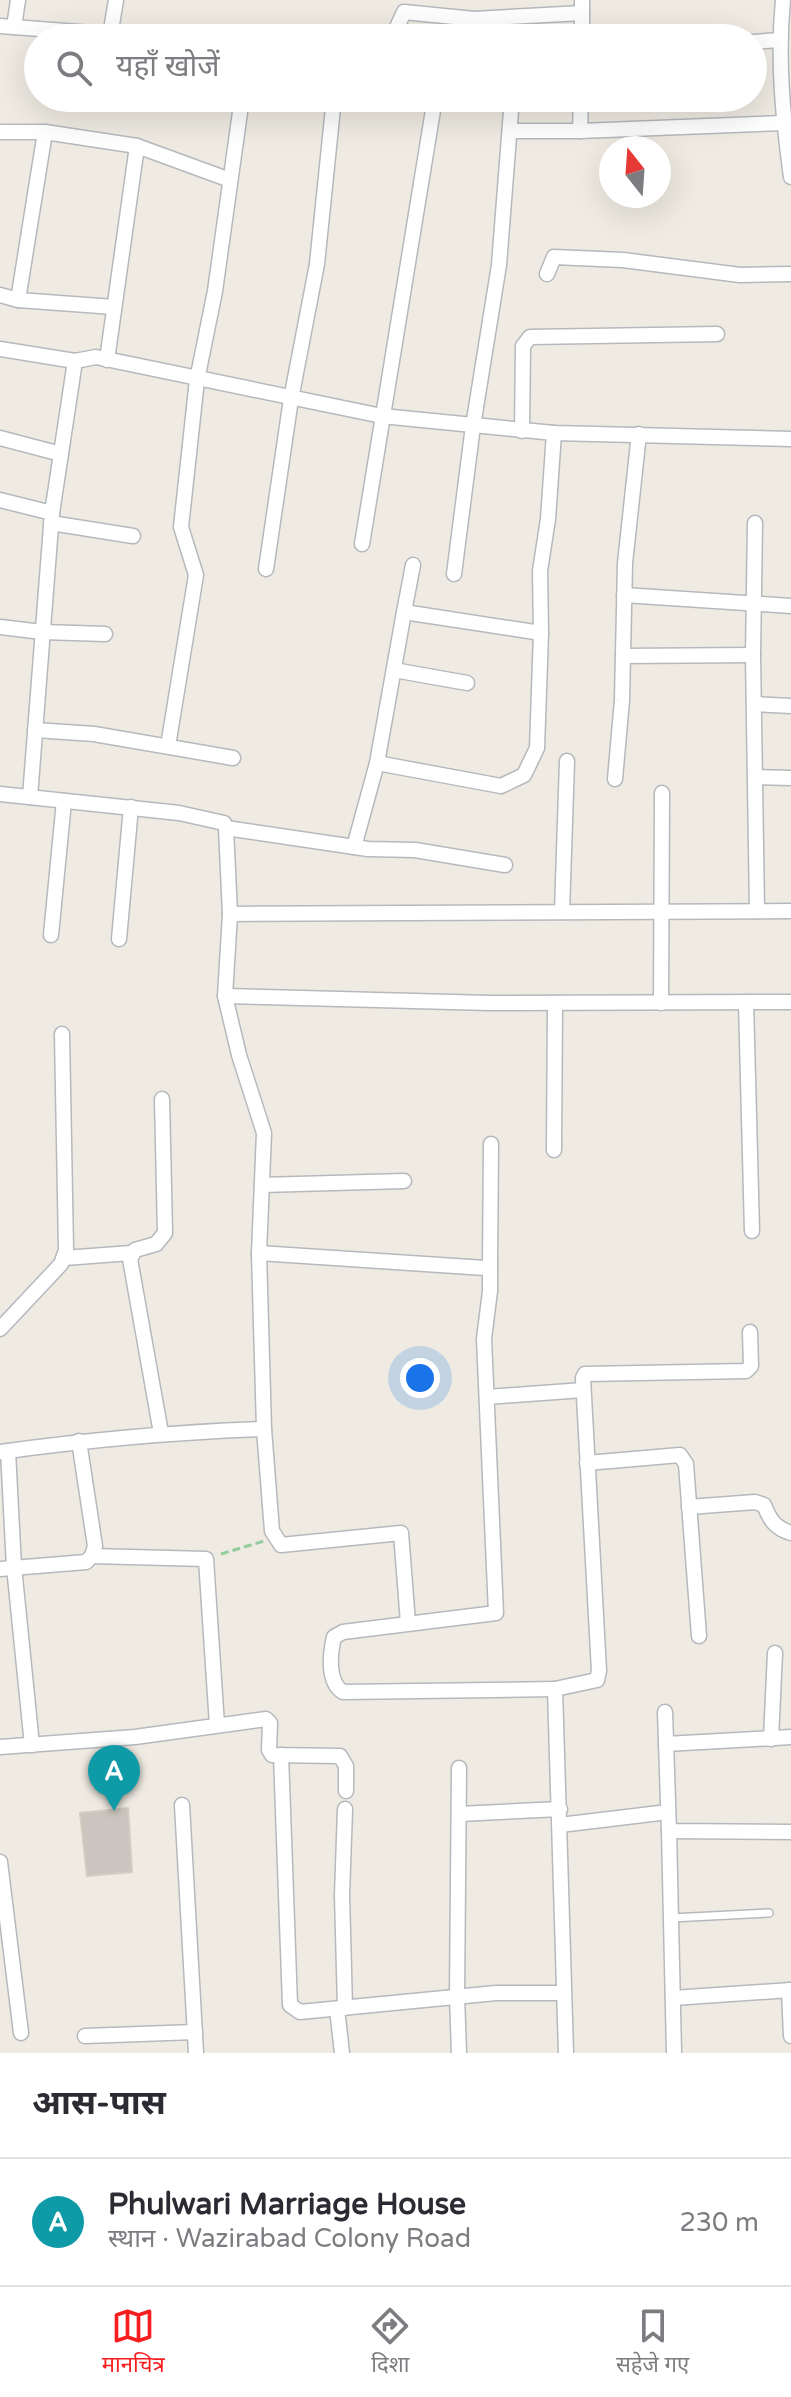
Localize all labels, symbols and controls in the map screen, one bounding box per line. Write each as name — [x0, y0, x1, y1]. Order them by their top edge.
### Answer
search box — [24, 24, 767, 112]
icon: search — [52, 46, 96, 90]
text: यहाँ खोजें — [116, 48, 219, 85]
north arrow — [599, 136, 671, 208]
your location — [400, 1358, 440, 1398]
pin: A — [88, 1745, 140, 1811]
text: आस-पास — [32, 2083, 166, 2124]
text: Phulwari Marriage House — [108, 2186, 466, 2223]
text: A — [48, 2207, 68, 2238]
text: 230 m — [679, 2207, 759, 2238]
text: स्थान · Wazirabad Colony Road — [108, 2223, 471, 2254]
tab: मानचित्र — [102, 2304, 165, 2381]
tab: दिशा — [368, 2304, 412, 2381]
tab: सहेजे गए — [616, 2304, 689, 2381]

